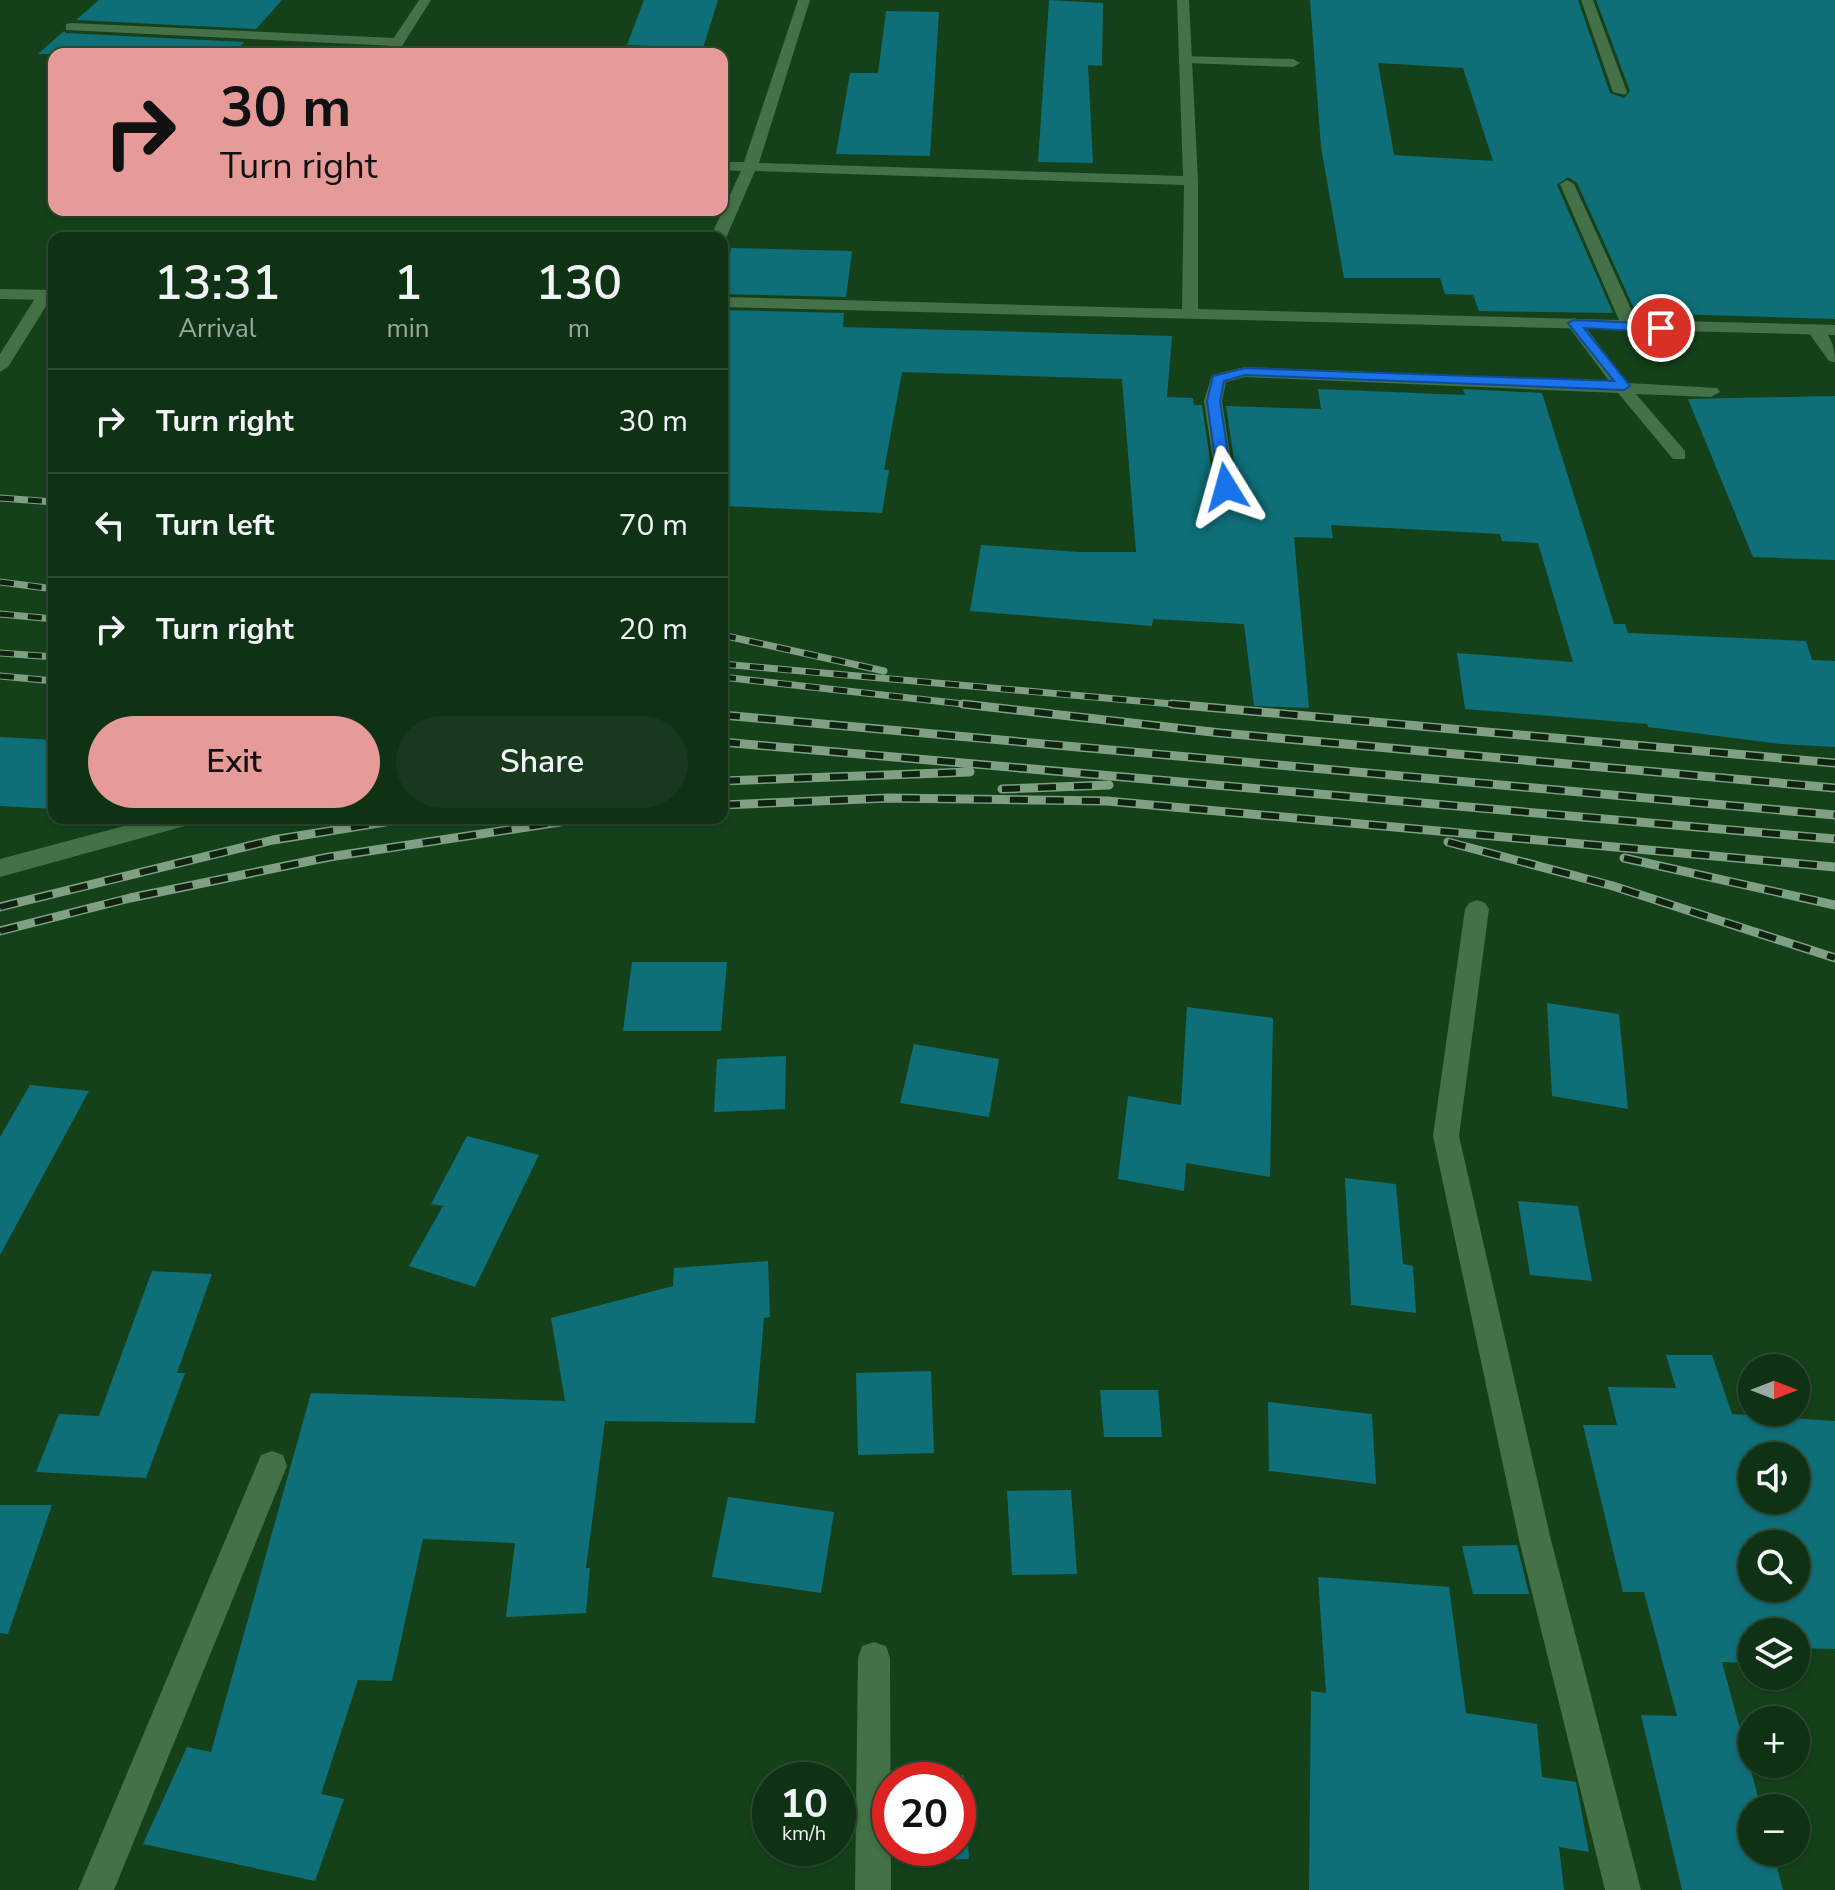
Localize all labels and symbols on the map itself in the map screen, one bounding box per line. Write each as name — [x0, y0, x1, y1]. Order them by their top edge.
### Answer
pin — [1627, 294, 1695, 362]
position arrow — [1184, 445, 1268, 529]
north arrow — [1738, 1354, 1810, 1426]
speed limit sign: 20 — [872, 1762, 976, 1866]

